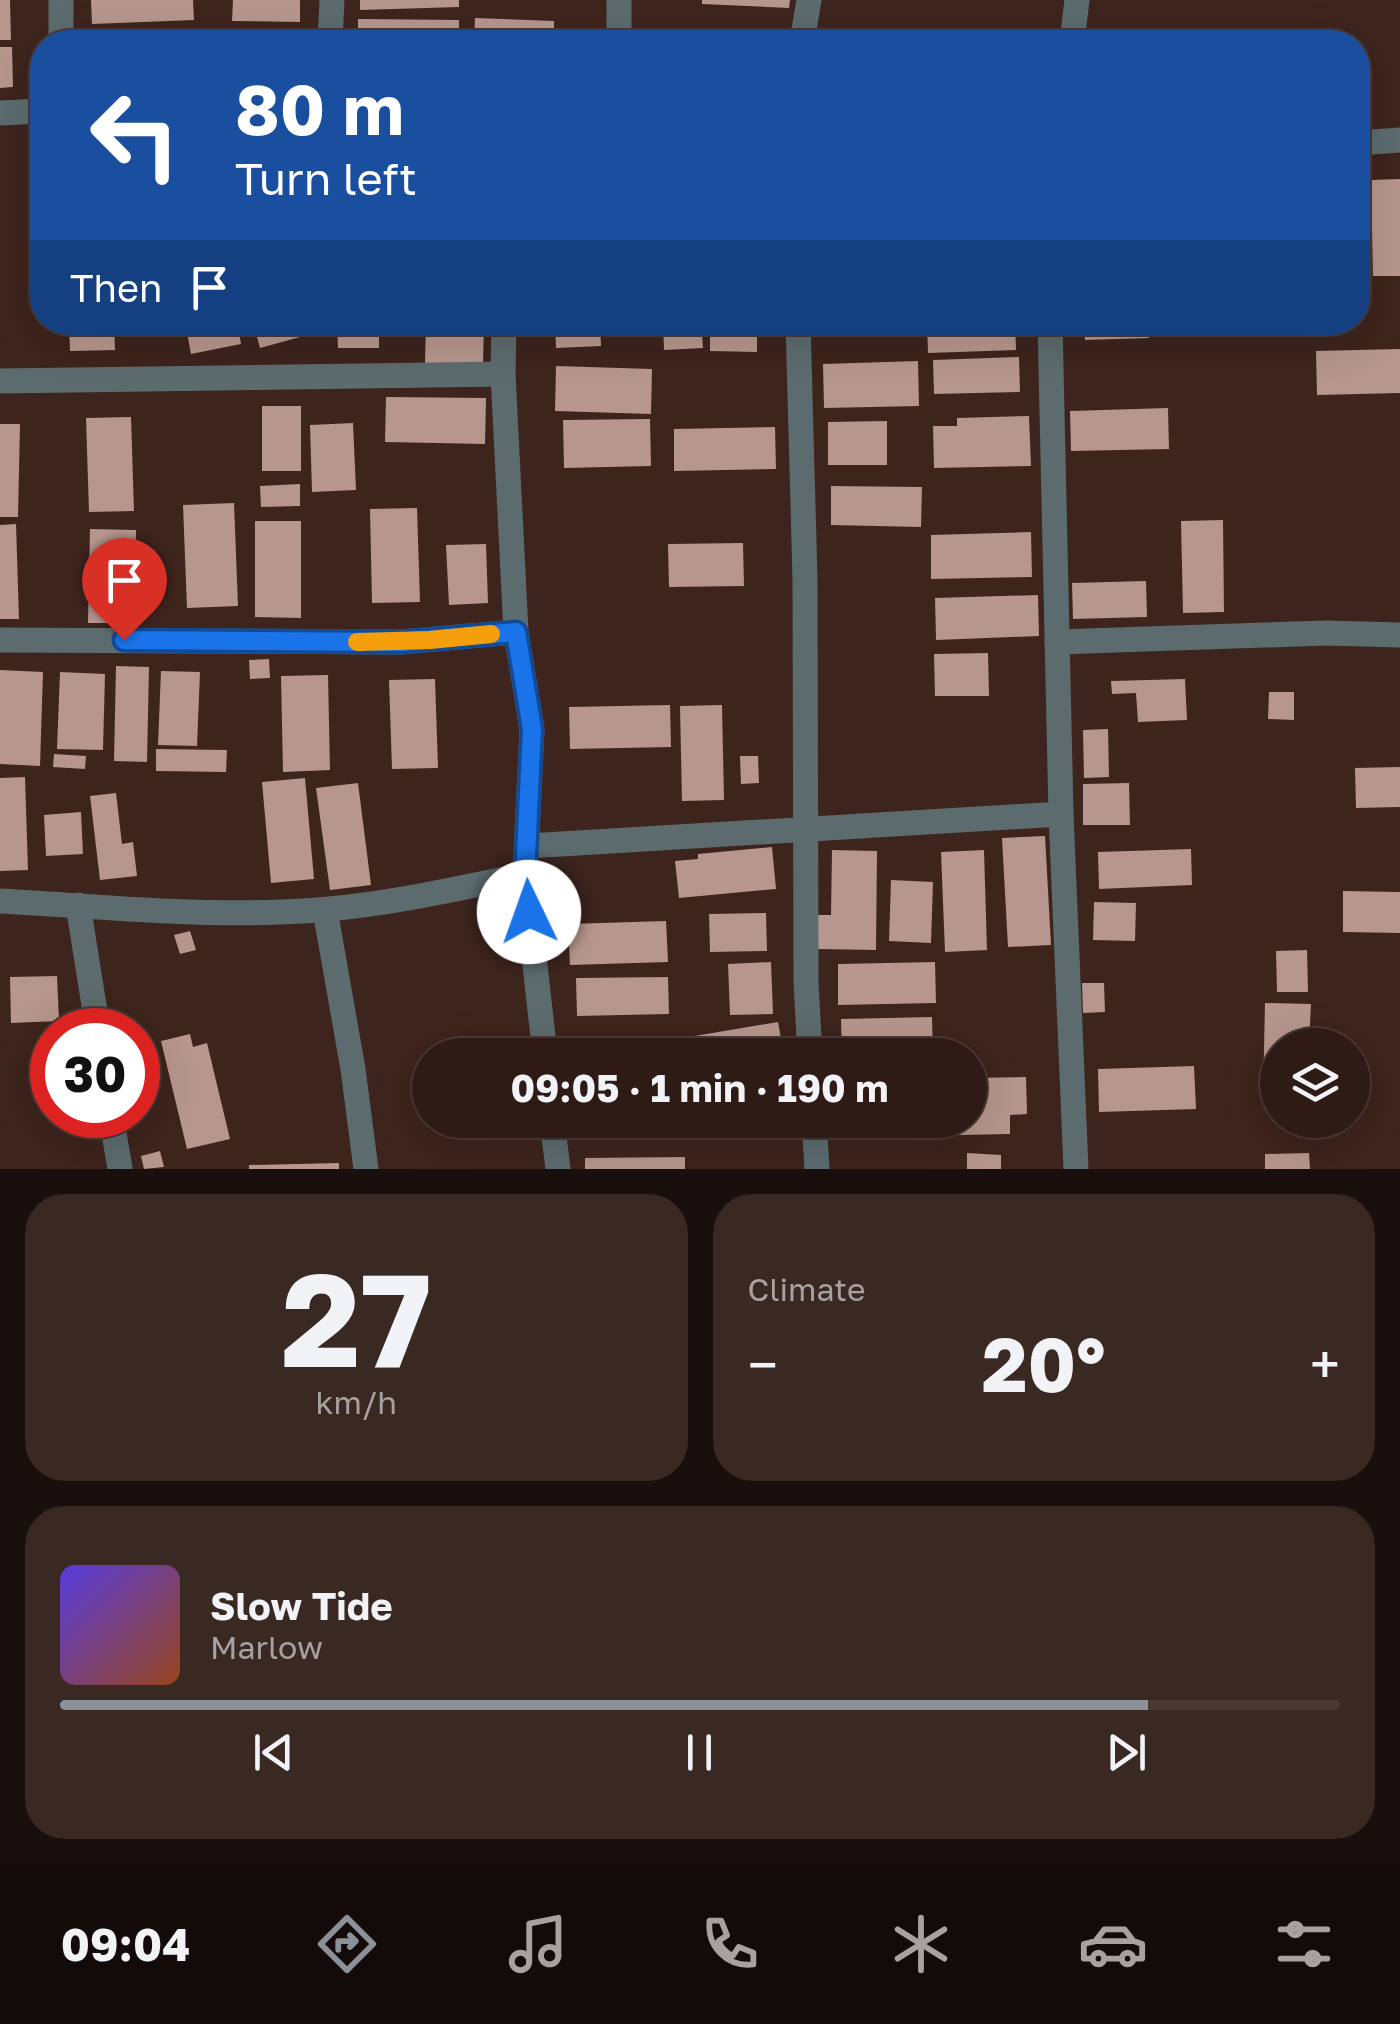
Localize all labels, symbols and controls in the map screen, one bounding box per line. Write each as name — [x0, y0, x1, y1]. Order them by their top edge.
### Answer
text: 80 m — [235, 66, 404, 150]
icon: left — [70, 70, 200, 200]
text: Turn left — [235, 151, 417, 205]
icon: arrive — [182, 260, 237, 315]
text: Then — [70, 265, 162, 310]
pin — [82, 538, 167, 641]
icon: arrive — [97, 553, 152, 608]
position arrow — [477, 860, 581, 964]
speed limit sign: 30 — [30, 1008, 160, 1138]
map controls — [1260, 1028, 1370, 1138]
button: layers — [1260, 1028, 1370, 1138]
text: 09:05 · 1 min · 190 m — [510, 1065, 889, 1110]
text: 27 — [281, 1240, 431, 1396]
text: Climate — [748, 1270, 866, 1308]
text: 20° — [982, 1318, 1106, 1409]
text: − — [748, 1331, 778, 1397]
text: + — [1310, 1331, 1340, 1397]
text: km/h — [316, 1383, 397, 1421]
text: Slow Tide — [210, 1583, 393, 1628]
text: Marlow — [210, 1628, 323, 1666]
icon: previous — [246, 1725, 301, 1780]
icon: pause — [672, 1725, 727, 1780]
icon: next — [1099, 1725, 1154, 1780]
icon: directions — [312, 1909, 382, 1979]
icon: music — [503, 1909, 573, 1979]
icon: phone — [695, 1909, 765, 1979]
icon: climate — [886, 1909, 956, 1979]
icon: car — [1078, 1909, 1148, 1979]
icon: filters — [1269, 1909, 1339, 1979]
text: 09:04 — [61, 1917, 190, 1971]

